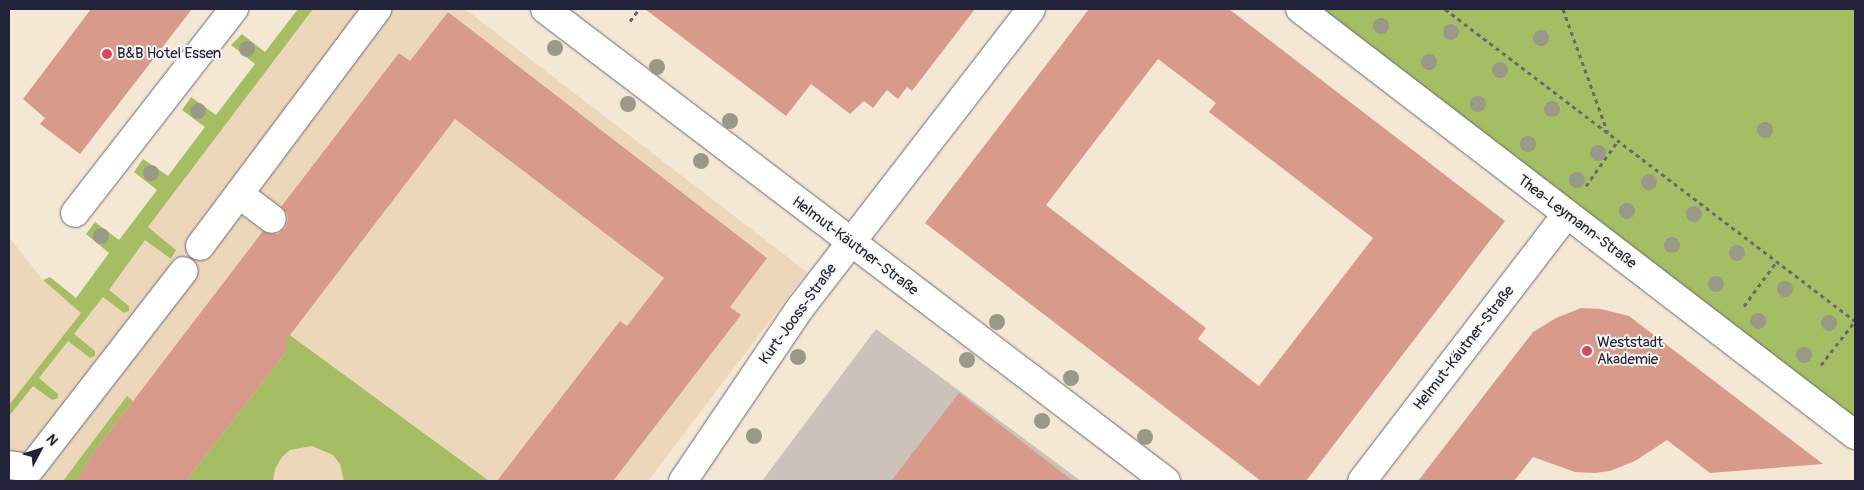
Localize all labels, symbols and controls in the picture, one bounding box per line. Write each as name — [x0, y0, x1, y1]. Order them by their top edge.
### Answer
place label: B&B Hotel Essen — [117, 45, 221, 63]
marker: B&B Hotel Essen — [101, 48, 113, 60]
street label: Thea-Leymann-Straße — [1514, 171, 1640, 273]
street label: Helmut-Käutner-Straße — [788, 193, 922, 299]
street label: Kurt-Jooss-Straße — [755, 260, 841, 368]
street label: Helmut-Käutner-Straße — [1410, 282, 1518, 414]
place label: Weststadt Akademie — [1597, 333, 1663, 368]
marker: Weststadt Akademie — [1581, 345, 1593, 357]
north arrow — [15, 425, 65, 475]
text: N — [42, 431, 61, 449]

